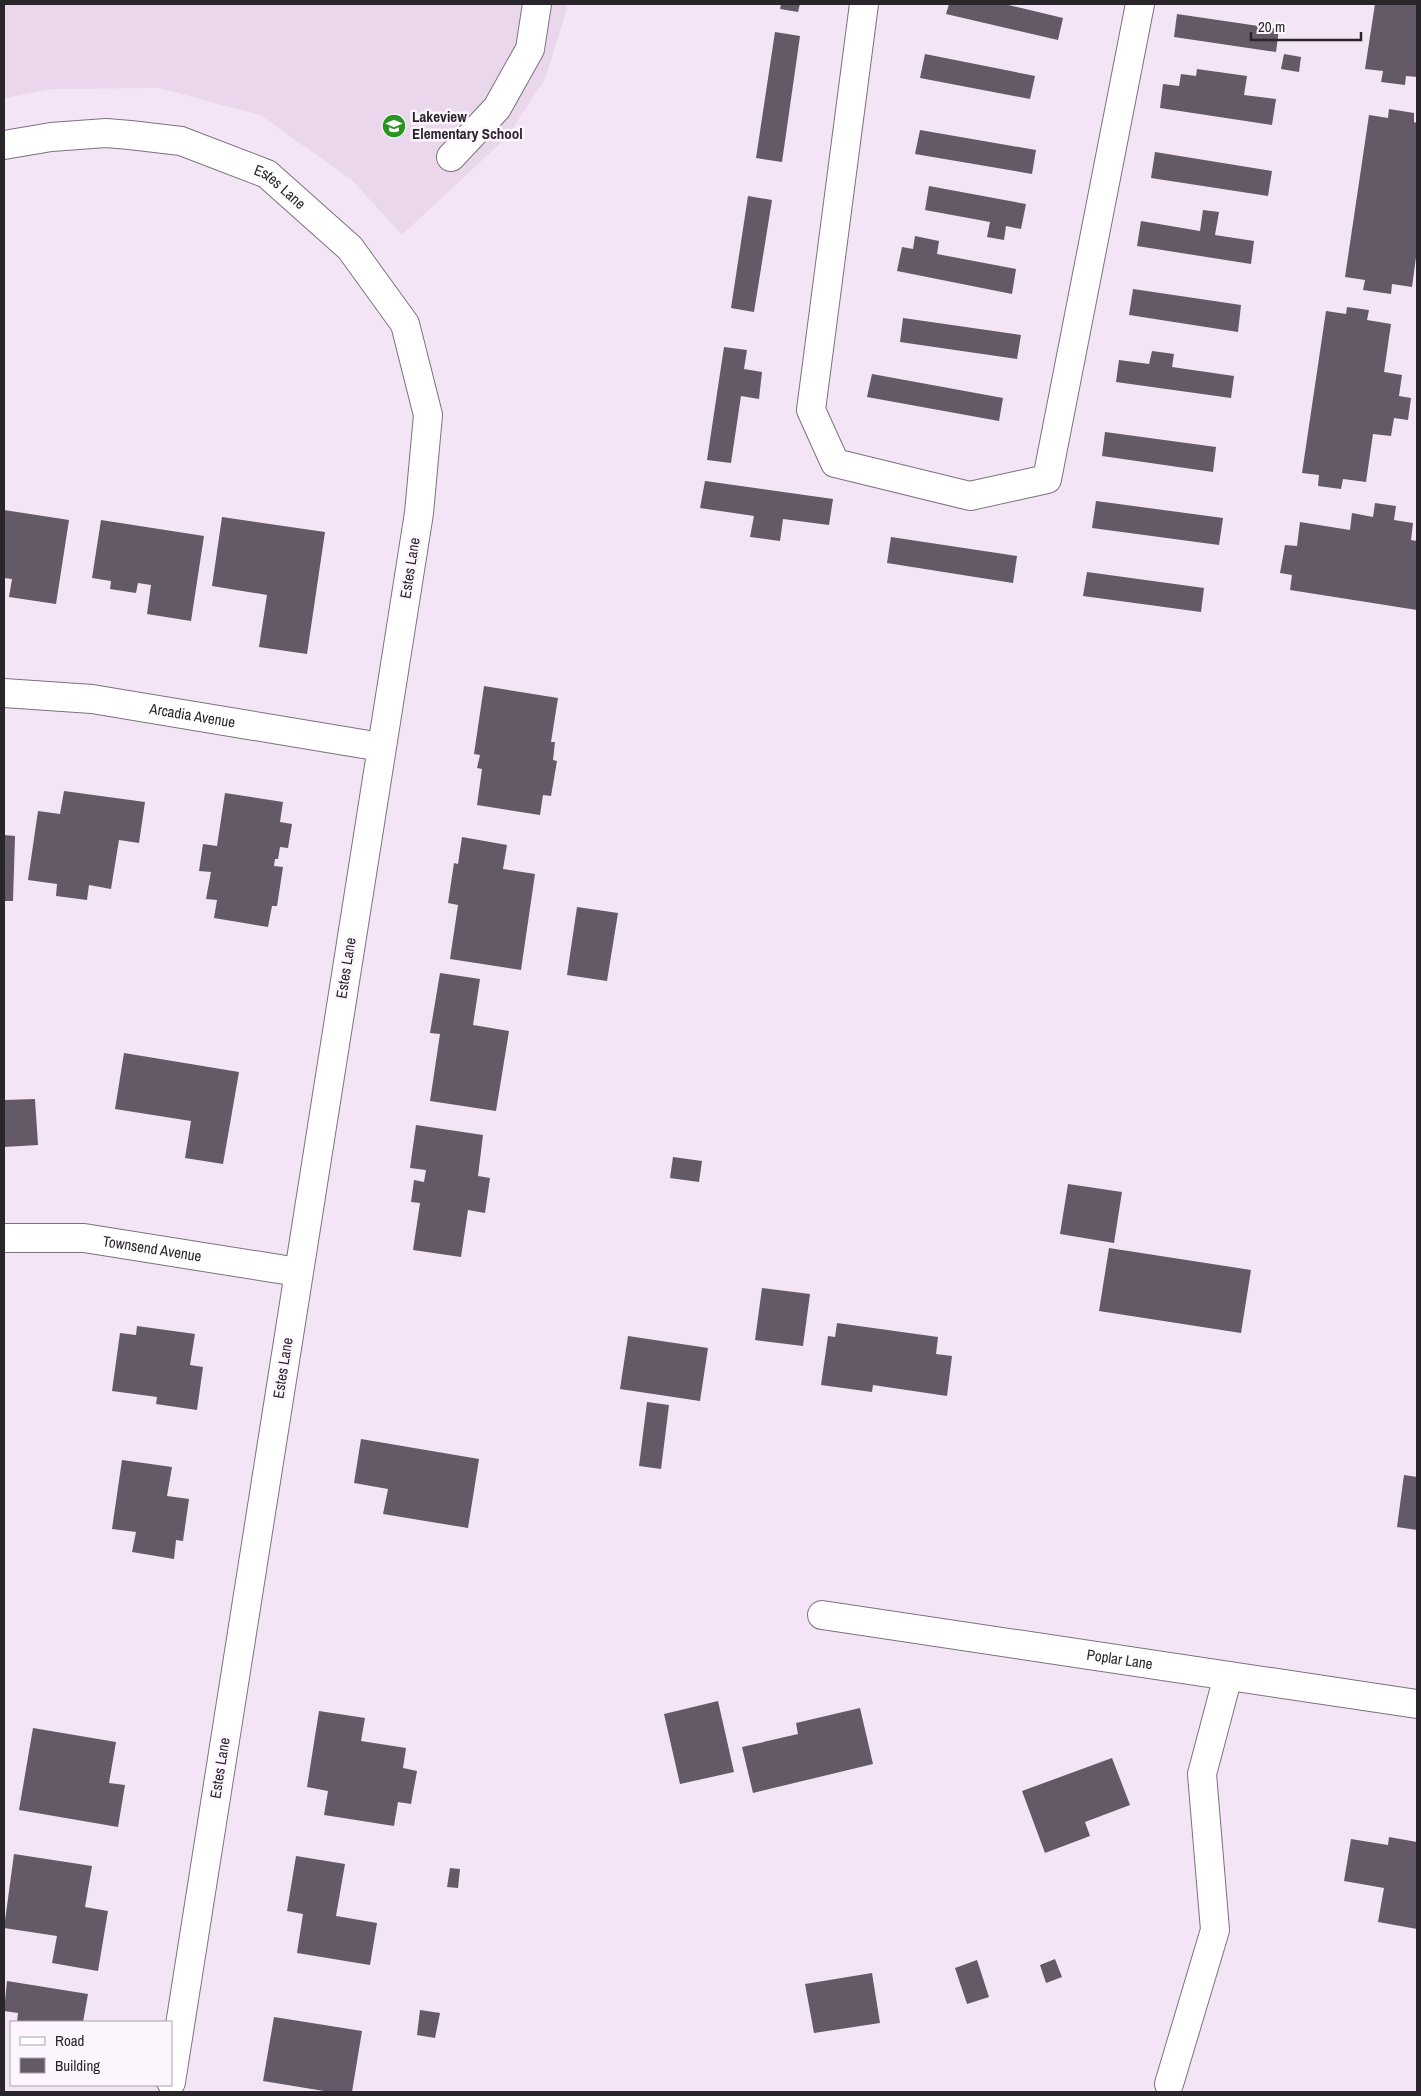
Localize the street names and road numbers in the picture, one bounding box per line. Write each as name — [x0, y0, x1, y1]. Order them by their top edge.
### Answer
street label: Estes Lane — [251, 159, 311, 214]
street label: Estes Lane — [394, 536, 425, 600]
street label: Arcadia Avenue — [147, 698, 237, 733]
street label: Estes Lane — [330, 936, 361, 1000]
street label: Townsend Avenue — [101, 1230, 203, 1267]
street label: Estes Lane — [267, 1336, 298, 1400]
street label: Poplar Lane — [1085, 1644, 1154, 1674]
street label: Estes Lane — [204, 1736, 235, 1800]

